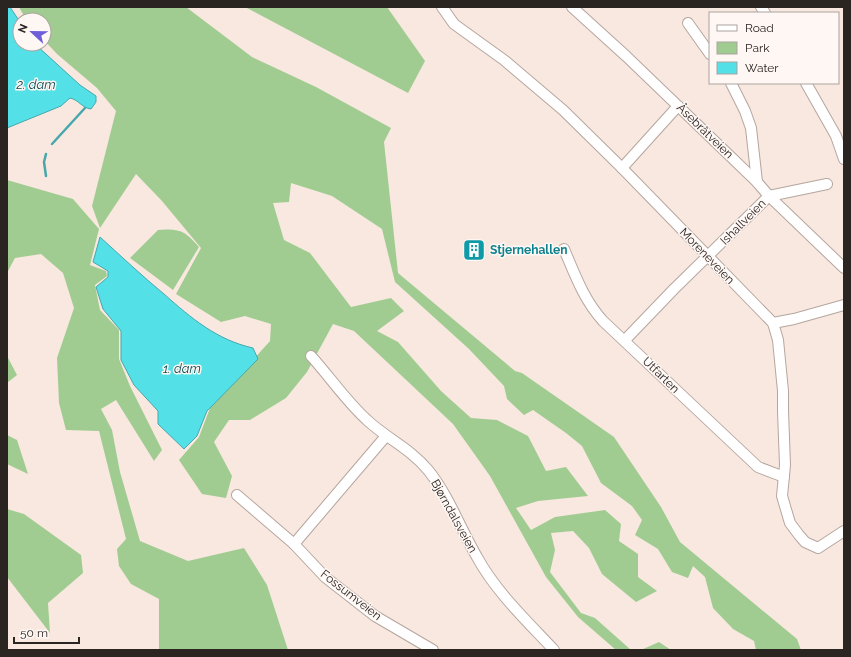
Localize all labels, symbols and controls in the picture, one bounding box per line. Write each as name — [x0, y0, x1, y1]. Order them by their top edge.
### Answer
north arrow — [12, 12, 52, 52]
legend — [709, 12, 839, 84]
text: Road — [745, 21, 774, 35]
text: N — [16, 22, 31, 35]
text: Park — [745, 41, 770, 55]
text: Water — [745, 61, 779, 75]
water label: 2. dam — [15, 77, 56, 92]
street label: Åsebråtveien — [674, 101, 736, 161]
street label: Ishallveien — [717, 196, 769, 248]
street label: Moreneveien — [677, 225, 737, 287]
building icon: Stjernehallen — [461, 237, 487, 263]
place label: Stjernehallen — [490, 243, 567, 257]
street label: Utfarten — [640, 354, 682, 396]
water label: 1. dam — [163, 361, 201, 376]
street label: Bjørndalsveien — [428, 477, 480, 555]
street label: Fossumveien — [318, 567, 384, 623]
scale bar — [14, 619, 79, 645]
text: 50 m — [20, 626, 48, 640]

